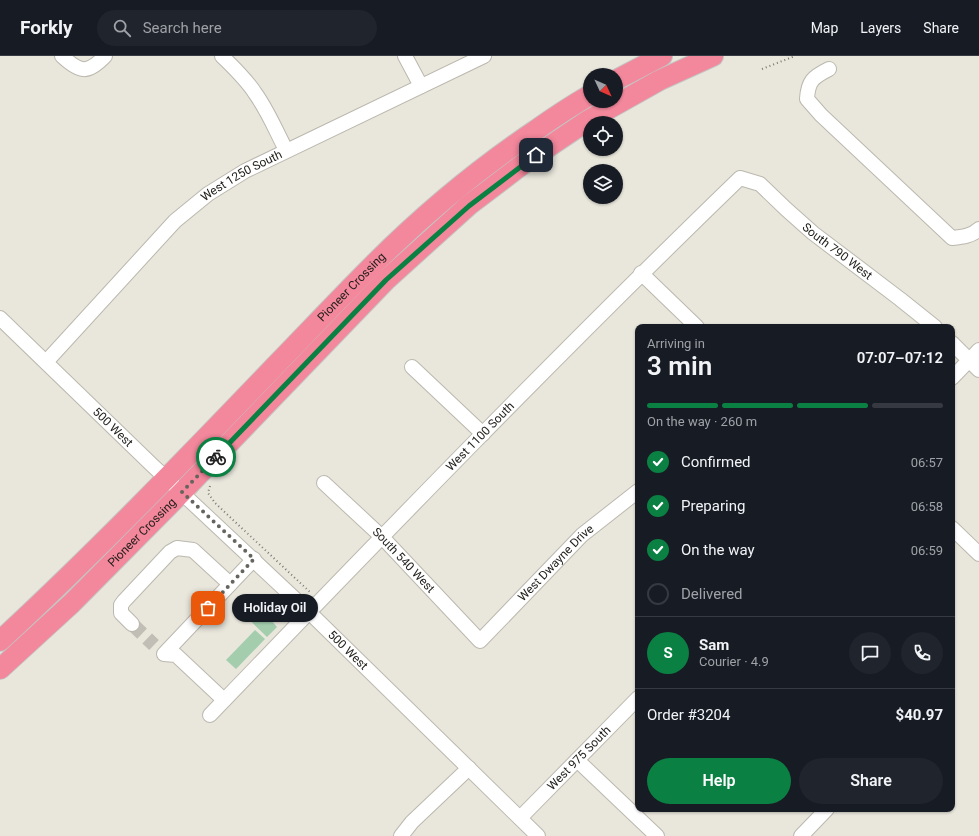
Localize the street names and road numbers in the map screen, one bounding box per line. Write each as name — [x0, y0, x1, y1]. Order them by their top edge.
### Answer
street label: West 1250 South — [198, 147, 284, 204]
street label: South 790 West — [800, 220, 875, 282]
street label: Pioneer Crossing — [315, 250, 388, 324]
street label: West 1100 South — [443, 399, 517, 474]
street label: 500 West — [90, 405, 136, 450]
street label: Pioneer Crossing — [105, 495, 179, 570]
street label: West Dwayne Drive — [515, 522, 596, 604]
street label: South 540 West — [370, 525, 438, 596]
street label: 500 West — [325, 628, 371, 673]
street label: West 975 South — [544, 723, 613, 793]

